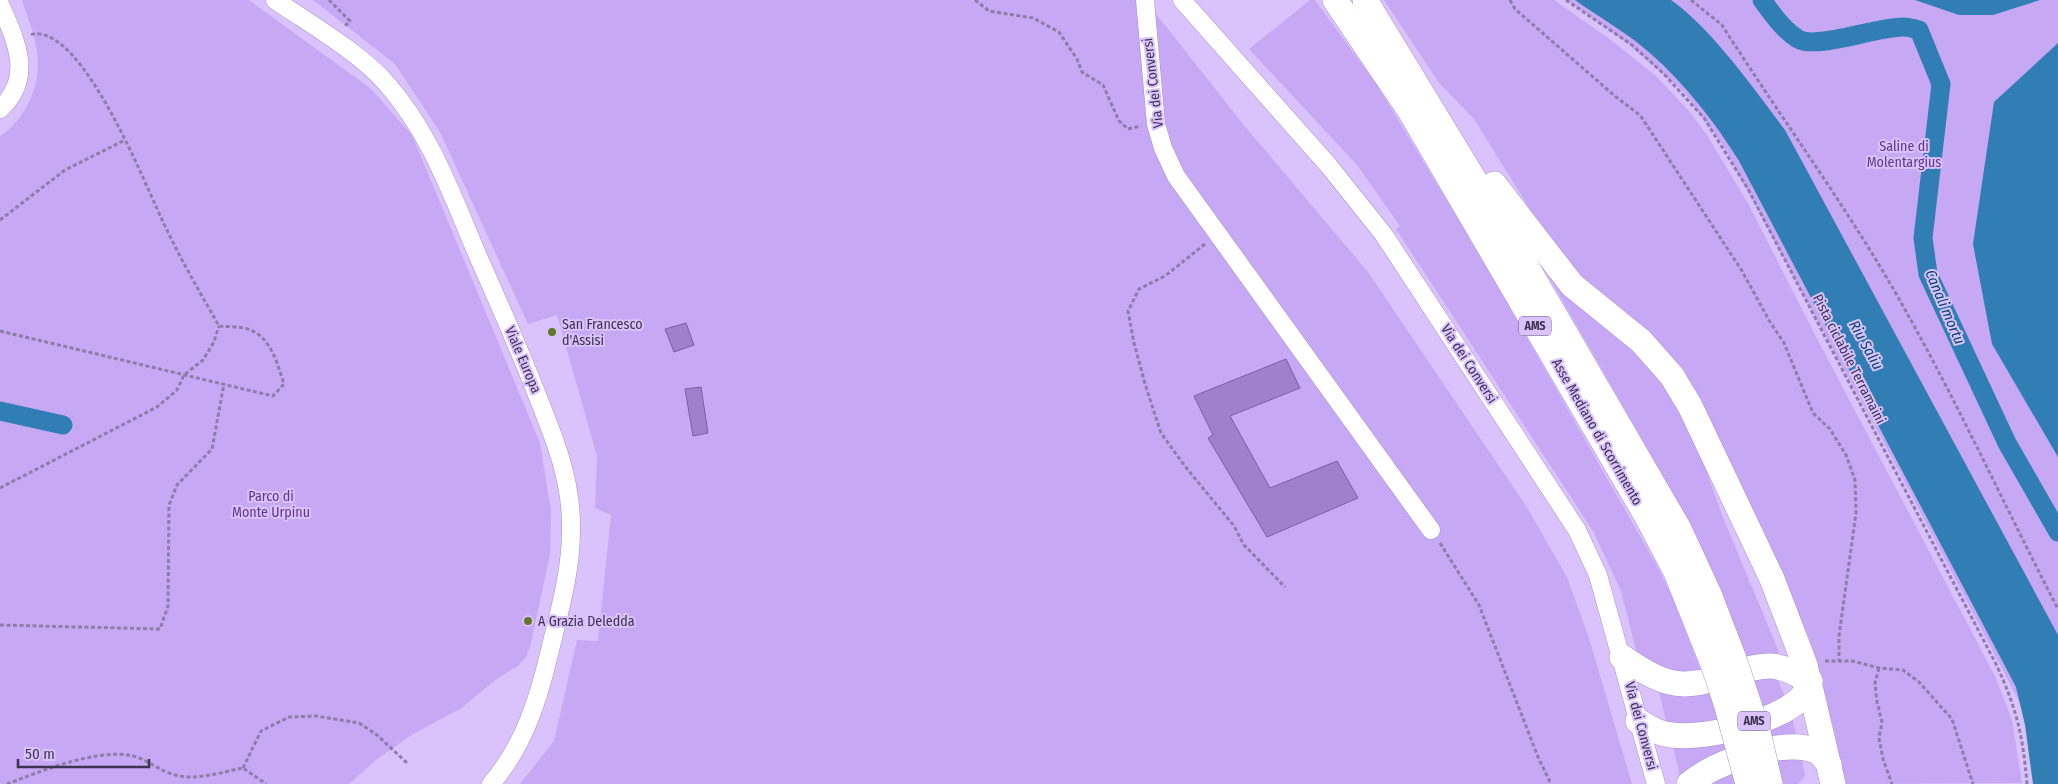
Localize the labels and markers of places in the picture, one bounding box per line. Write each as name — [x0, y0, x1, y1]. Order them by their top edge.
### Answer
place label: San Francesco d'Assisi — [562, 316, 643, 349]
marker: San Francesco d'Assisi — [546, 326, 558, 338]
place label: A Grazia Deledda — [538, 613, 635, 630]
marker: A Grazia Deledda — [522, 615, 534, 627]

